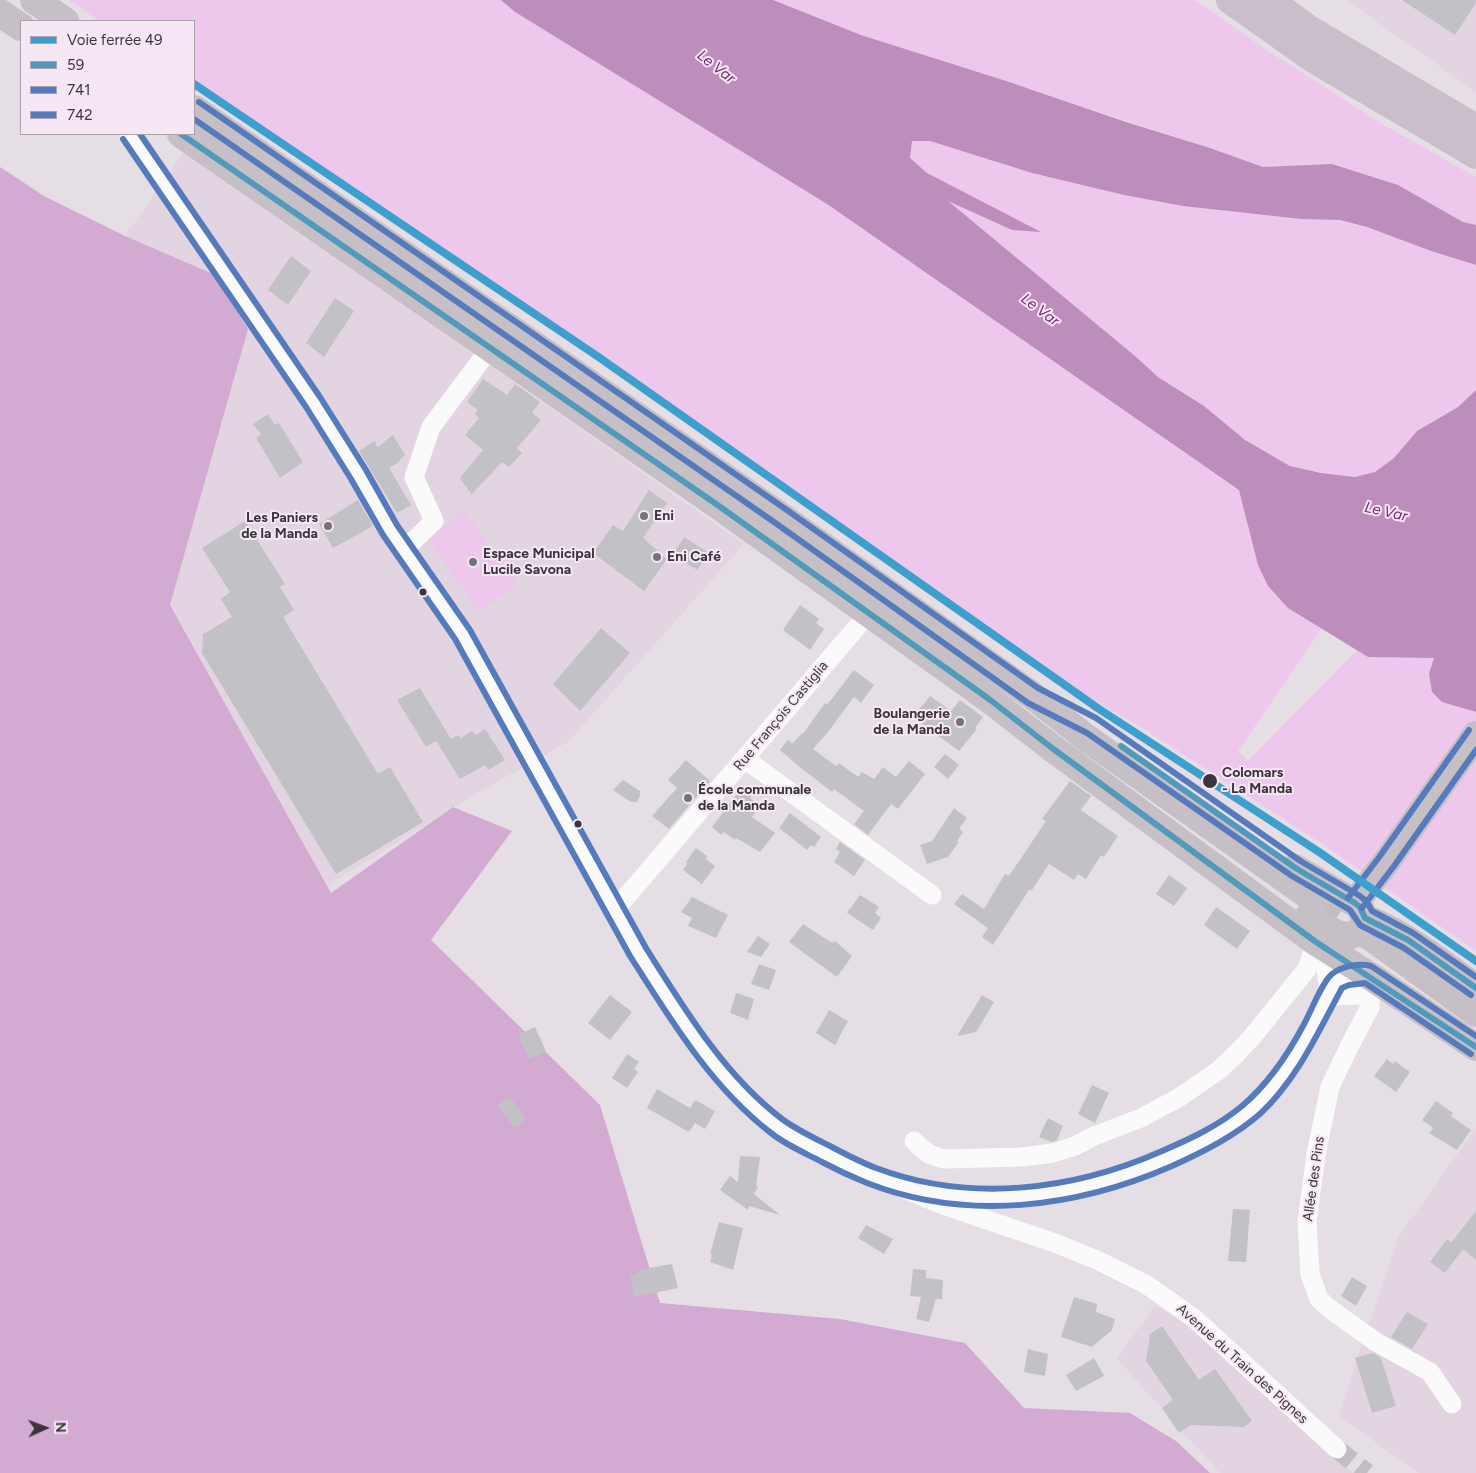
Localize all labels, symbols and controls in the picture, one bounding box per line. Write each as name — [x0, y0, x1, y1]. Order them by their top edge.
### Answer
legend — [20, 20, 195, 135]
text: Voie ferrée 49 — [67, 31, 163, 49]
water label: Le Var — [693, 47, 739, 87]
text: 59 — [67, 56, 84, 74]
text: 741 — [67, 81, 91, 99]
text: 742 — [67, 106, 93, 124]
water label: Le Var — [1017, 290, 1063, 330]
water label: Le Var — [1363, 498, 1409, 526]
place label: Eni — [654, 508, 674, 524]
place label: Les Paniers de la Manda — [241, 510, 318, 542]
marker: Eni — [638, 510, 650, 522]
marker: Les Paniers de la Manda — [322, 520, 334, 532]
place label: Espace Municipal Lucile Savona — [483, 546, 595, 578]
place label: Eni Café — [667, 549, 721, 565]
marker: Eni Café — [651, 551, 663, 563]
marker: Espace Municipal Lucile Savona — [467, 556, 479, 568]
unlabelled marker — [418, 587, 428, 597]
street label: Rue François Castiglia — [730, 658, 832, 774]
place label: Boulangerie de la Manda — [873, 706, 950, 739]
marker: Boulangerie de la Manda — [954, 716, 966, 728]
place label: Colomars - La Manda — [1222, 765, 1293, 798]
marker: Colomars - La Manda — [1201, 772, 1219, 790]
place label: École communale de la Manda — [698, 782, 811, 814]
marker: École communale de la Manda — [682, 792, 694, 804]
unlabelled marker — [573, 819, 583, 829]
street label: Allée des Pins — [1300, 1135, 1328, 1223]
street label: Avenue du Train des Pignes — [1173, 1301, 1311, 1427]
north arrow — [20, 1403, 70, 1453]
text: N — [52, 1422, 69, 1433]

